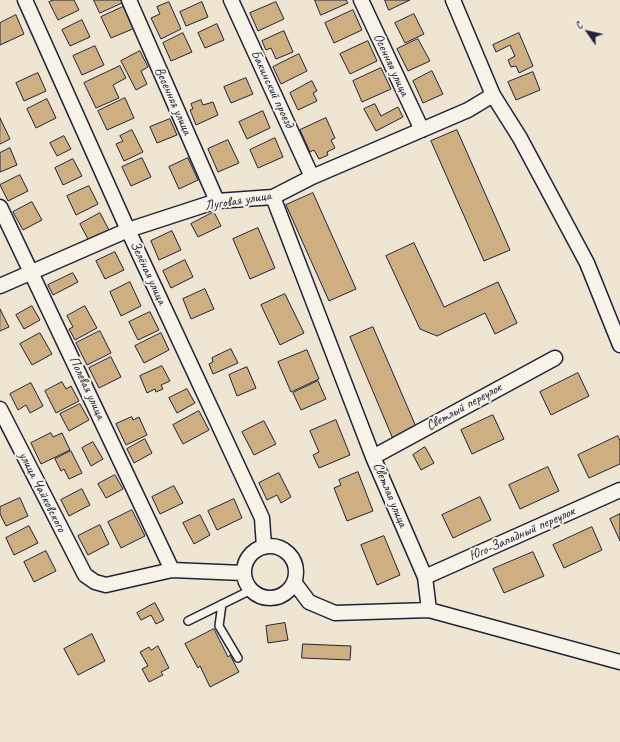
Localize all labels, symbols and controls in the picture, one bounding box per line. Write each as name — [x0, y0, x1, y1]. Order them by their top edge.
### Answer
north arrow — [568, 12, 608, 52]
text: С — [571, 19, 585, 31]
street label: Осенняя улица — [369, 31, 413, 99]
street label: Бакинский проезд — [247, 47, 297, 131]
street label: Весенняя улица — [151, 64, 195, 138]
street label: Луговая улица — [203, 187, 273, 215]
street label: Зелёная улица — [126, 239, 170, 307]
street label: Полевая улица — [65, 354, 109, 422]
street label: Светлый переулок — [423, 379, 505, 435]
street label: улица Чайковского — [15, 449, 69, 535]
street label: Светлая улица — [369, 460, 411, 530]
street label: Юго-Западный переулок — [467, 503, 577, 565]

